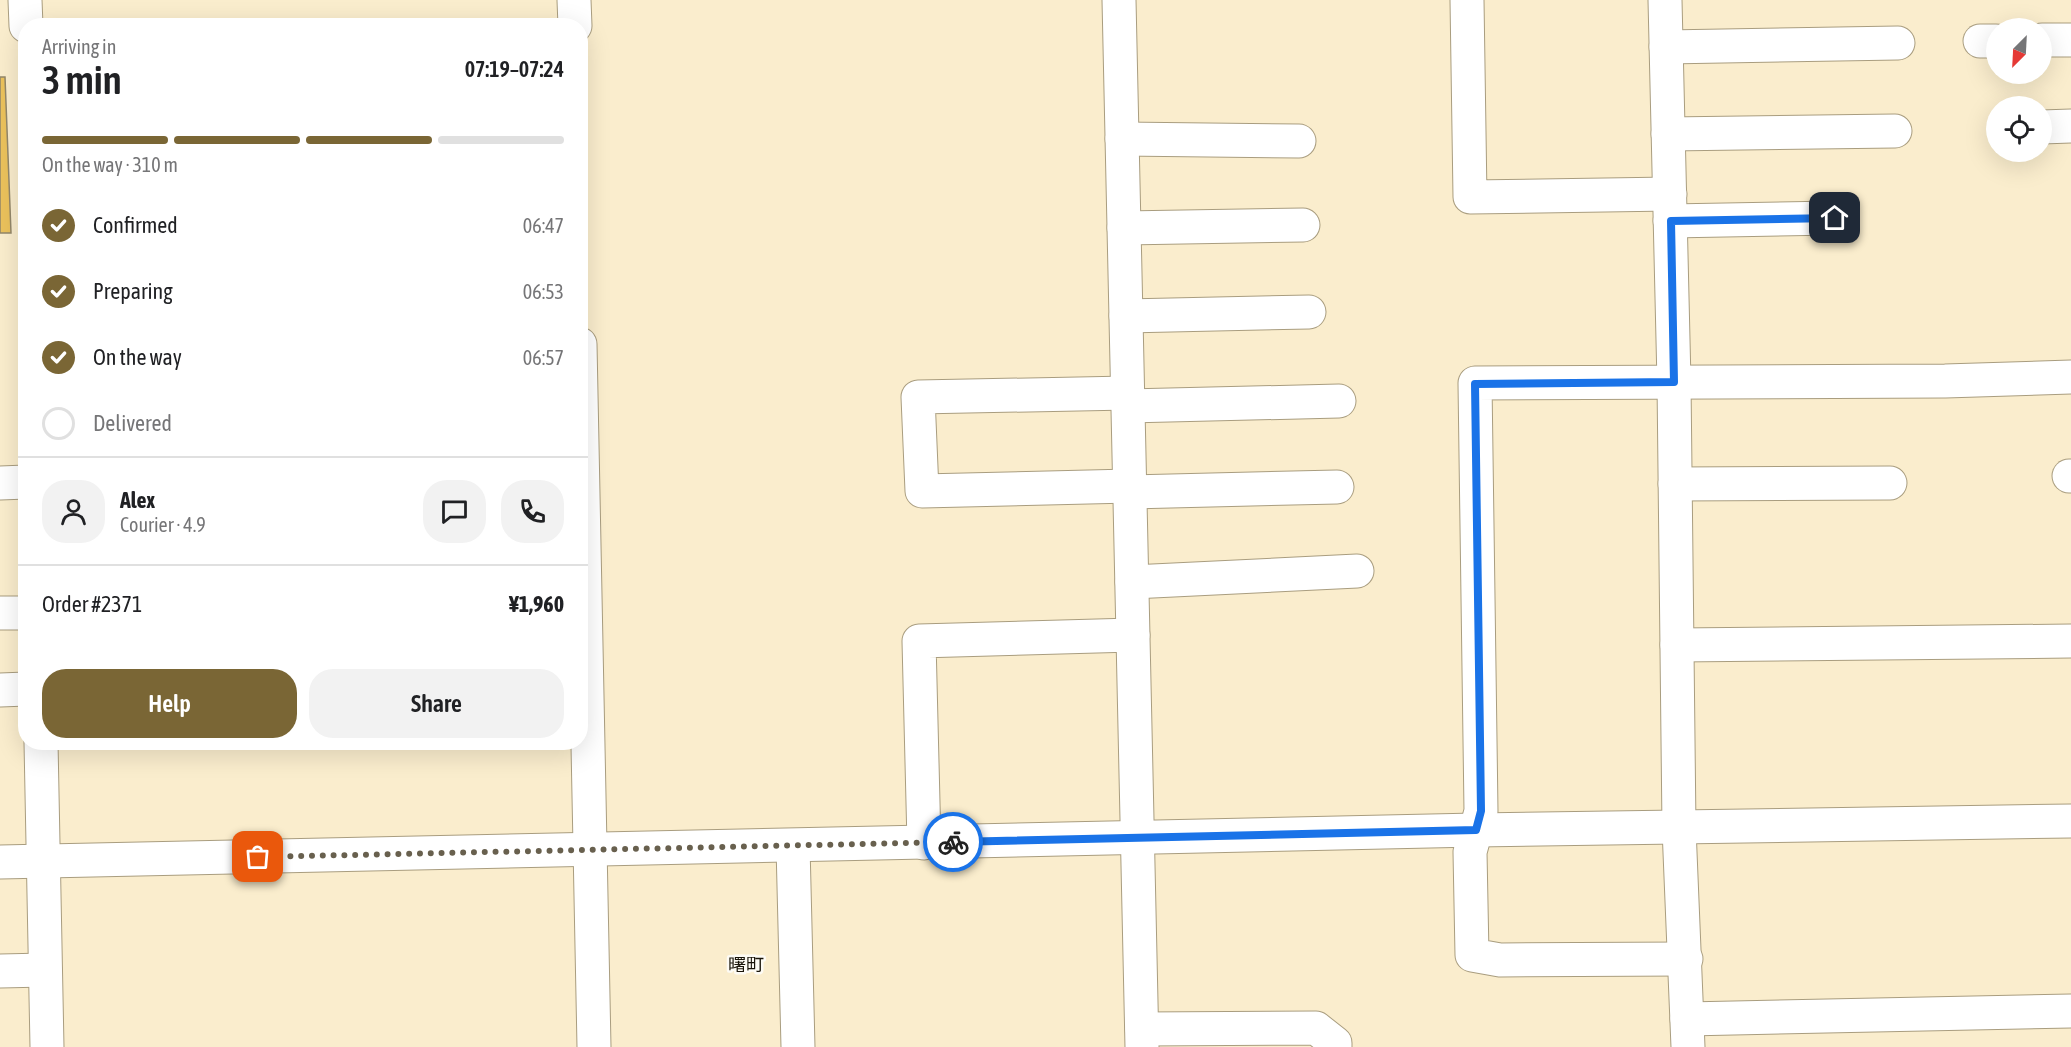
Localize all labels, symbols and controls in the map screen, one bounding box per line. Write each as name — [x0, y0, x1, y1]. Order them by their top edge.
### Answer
north arrow — [1986, 18, 2052, 84]
map controls — [1986, 18, 2052, 162]
text: Arriving in — [42, 35, 116, 58]
text: 07:19–07:24 — [465, 56, 564, 82]
text: 3 min — [42, 58, 122, 102]
button: locate — [1986, 96, 2052, 162]
text: On the way · 310 m — [42, 153, 178, 176]
pin — [1809, 192, 1860, 243]
icon: home — [1818, 201, 1851, 234]
icon: check — [42, 209, 75, 242]
text: Confirmed — [93, 212, 178, 238]
text: 06:47 — [523, 214, 564, 237]
icon: check — [42, 275, 75, 308]
text: Preparing — [93, 278, 173, 304]
text: 06:53 — [523, 280, 564, 303]
icon: check — [42, 341, 75, 374]
text: On the way — [93, 344, 182, 370]
text: 06:57 — [523, 346, 564, 369]
text: Delivered — [93, 410, 172, 436]
button: person — [42, 480, 105, 543]
button: chat — [423, 480, 486, 543]
button: phone — [501, 480, 564, 543]
text: Alex — [120, 487, 155, 513]
text: Courier · 4.9 — [120, 513, 206, 536]
text: Order #2371 — [42, 591, 142, 617]
text: ¥1,960 — [509, 591, 564, 617]
button: Help — [42, 669, 297, 738]
button: Share — [309, 669, 564, 738]
courier — [923, 812, 983, 872]
icon: bike — [937, 826, 970, 859]
pin — [232, 831, 283, 882]
icon: bag — [241, 840, 274, 873]
district label: 曙町 — [728, 954, 764, 975]

